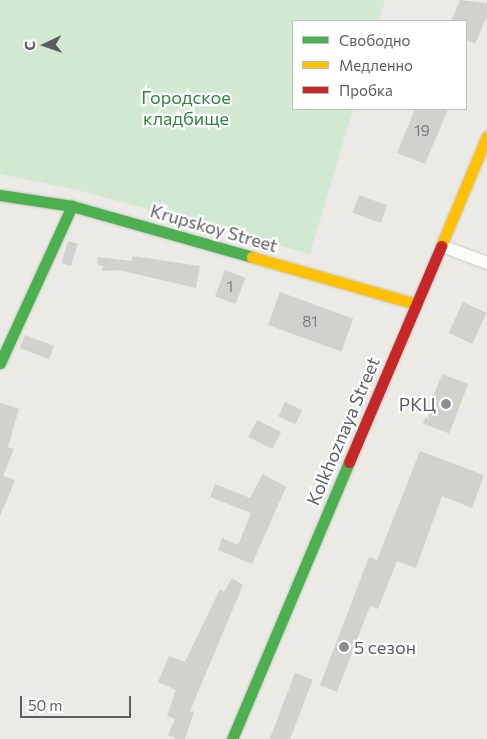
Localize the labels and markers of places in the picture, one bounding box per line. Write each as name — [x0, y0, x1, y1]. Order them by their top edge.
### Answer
place label: РКЦ — [399, 393, 436, 415]
marker: РКЦ — [440, 398, 452, 410]
place label: 5 сезон — [354, 636, 416, 658]
marker: 5 сезон — [338, 641, 350, 653]

